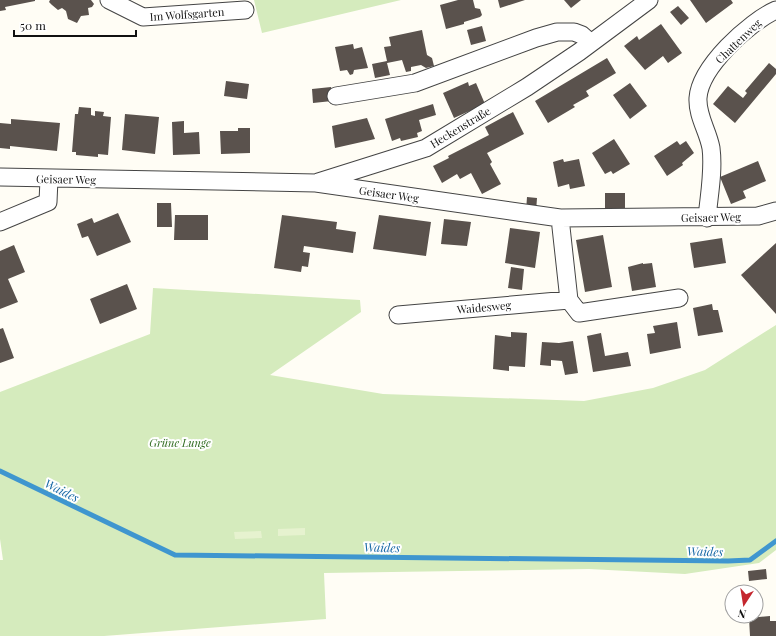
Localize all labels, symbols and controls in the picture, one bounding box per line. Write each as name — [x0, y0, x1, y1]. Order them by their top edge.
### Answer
street label: Im Wolfsgarten — [149, 4, 225, 24]
scale bar — [14, 12, 136, 38]
street label: Chattenweg — [712, 15, 764, 67]
text: 50 m — [20, 17, 46, 33]
street label: Heckenstraße — [427, 103, 493, 151]
street label: Geisaer Weg — [36, 171, 96, 187]
street label: Geisaer Weg — [358, 182, 420, 206]
street label: Geisaer Weg — [681, 209, 741, 225]
street label: Waidesweg — [455, 297, 512, 317]
park label: Grüne Lunge — [149, 435, 211, 450]
water label: Waides — [42, 475, 82, 505]
water label: Waides — [364, 539, 401, 555]
water label: Waides — [687, 543, 724, 559]
north arrow — [724, 584, 764, 624]
text: N — [736, 606, 747, 622]

